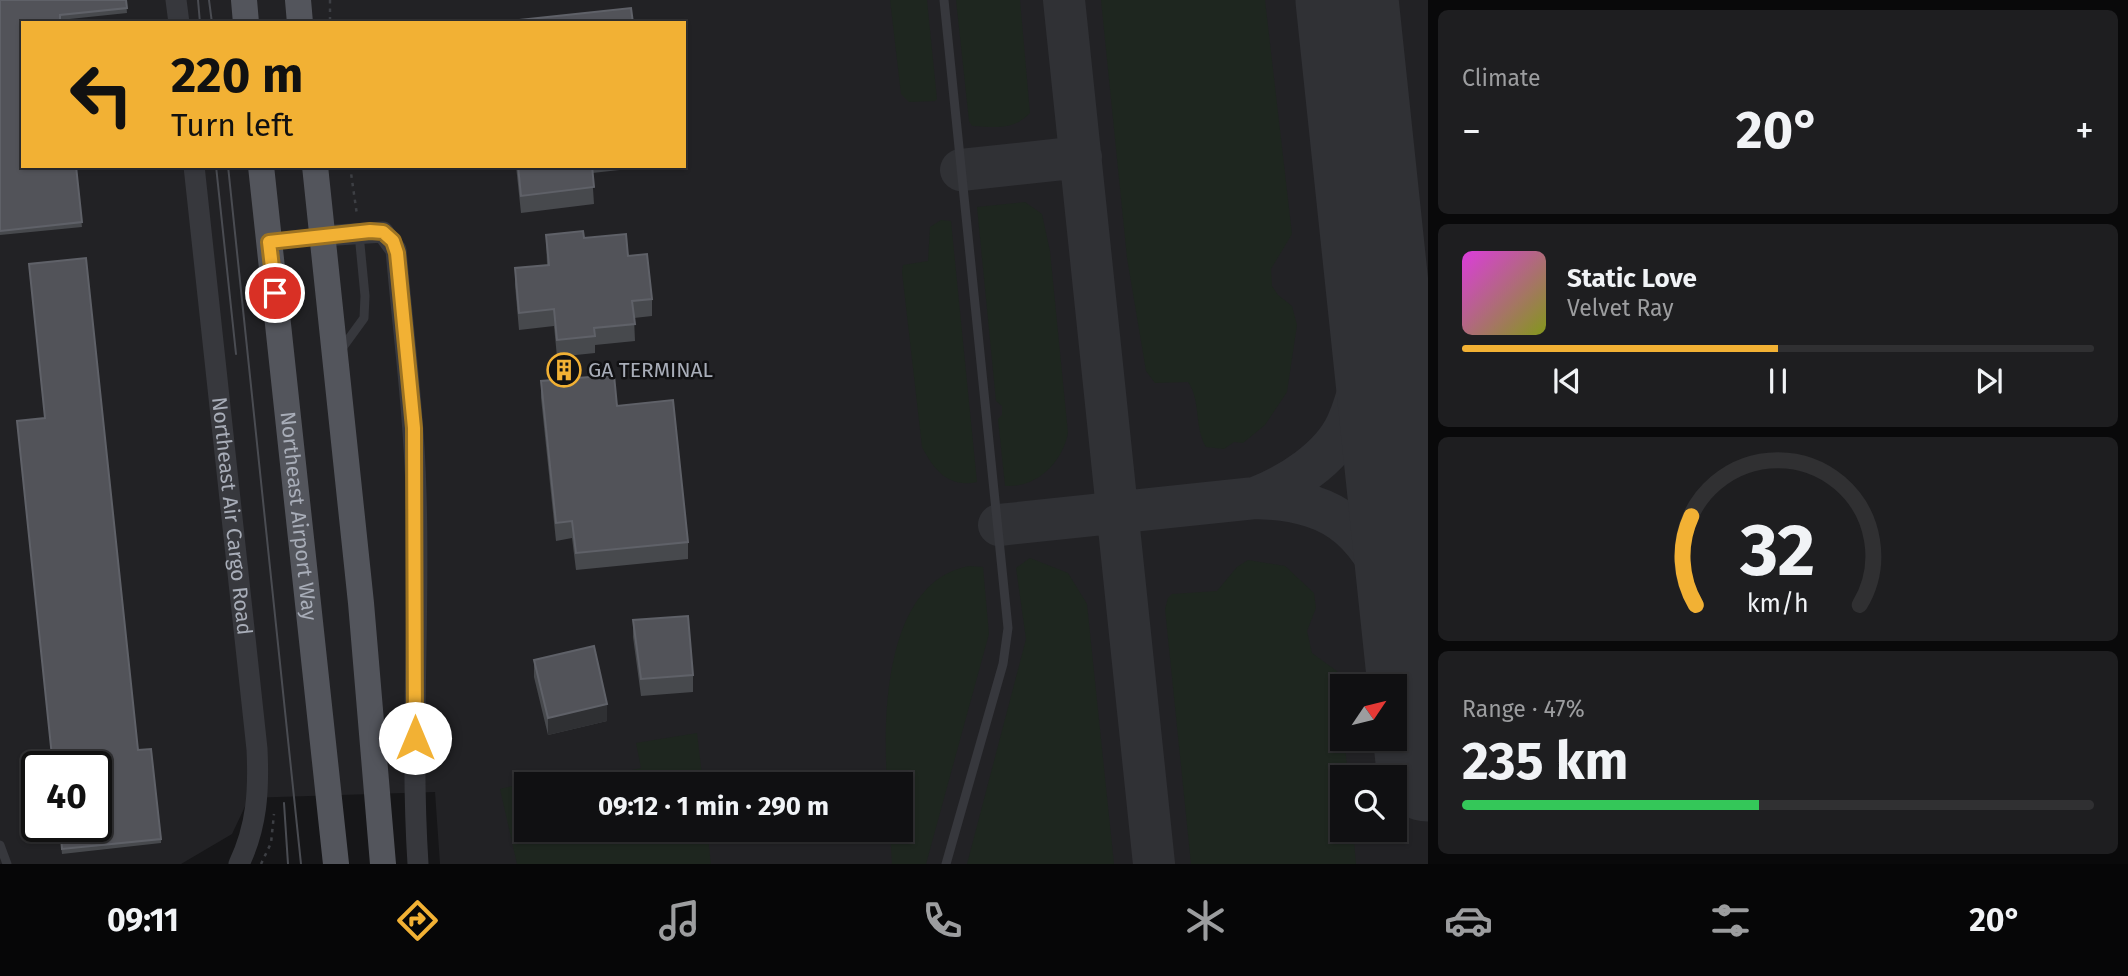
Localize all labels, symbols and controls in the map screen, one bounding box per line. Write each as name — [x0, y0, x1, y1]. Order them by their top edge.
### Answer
text: 220 m — [171, 46, 303, 105]
icon: left — [56, 49, 147, 140]
text: Climate — [1462, 64, 1541, 92]
text: 20° — [1736, 99, 1820, 162]
text: Turn left — [171, 106, 293, 144]
text: − — [1462, 108, 1481, 154]
text: + — [2075, 108, 2094, 154]
pin — [245, 263, 305, 323]
text: Static Love — [1567, 263, 1697, 294]
icon: arrive — [256, 274, 294, 312]
text: Velvet Ray — [1567, 294, 1674, 322]
building icon: GA TERMINAL — [545, 351, 583, 389]
place label: GA TERMINAL — [588, 357, 714, 383]
icon: previous — [1548, 362, 1586, 400]
icon: pause — [1759, 362, 1797, 400]
icon: next — [1970, 362, 2008, 400]
street label: Northeast Air Cargo Road — [206, 396, 258, 636]
street label: Northeast Airport Way — [274, 410, 323, 623]
text: 32 — [1740, 507, 1815, 594]
text: km/h — [1747, 589, 1809, 619]
north arrow — [1330, 674, 1407, 751]
map controls — [1330, 674, 1407, 842]
text: Range · 47% — [1462, 695, 1585, 723]
position arrow — [378, 701, 452, 775]
text: 235 km — [1462, 730, 1629, 793]
speed limit sign: 40 — [21, 751, 112, 842]
button: search — [1330, 765, 1407, 842]
text: 09:12 · 1 min · 290 m — [598, 791, 829, 822]
icon: directions — [393, 896, 442, 945]
icon: music — [655, 896, 704, 945]
icon: phone — [918, 896, 967, 945]
icon: climate — [1181, 896, 1230, 945]
icon: car — [1444, 896, 1493, 945]
icon: filters — [1706, 896, 1755, 945]
text: 09:11 — [107, 901, 179, 939]
text: 20° — [1969, 901, 2021, 939]

